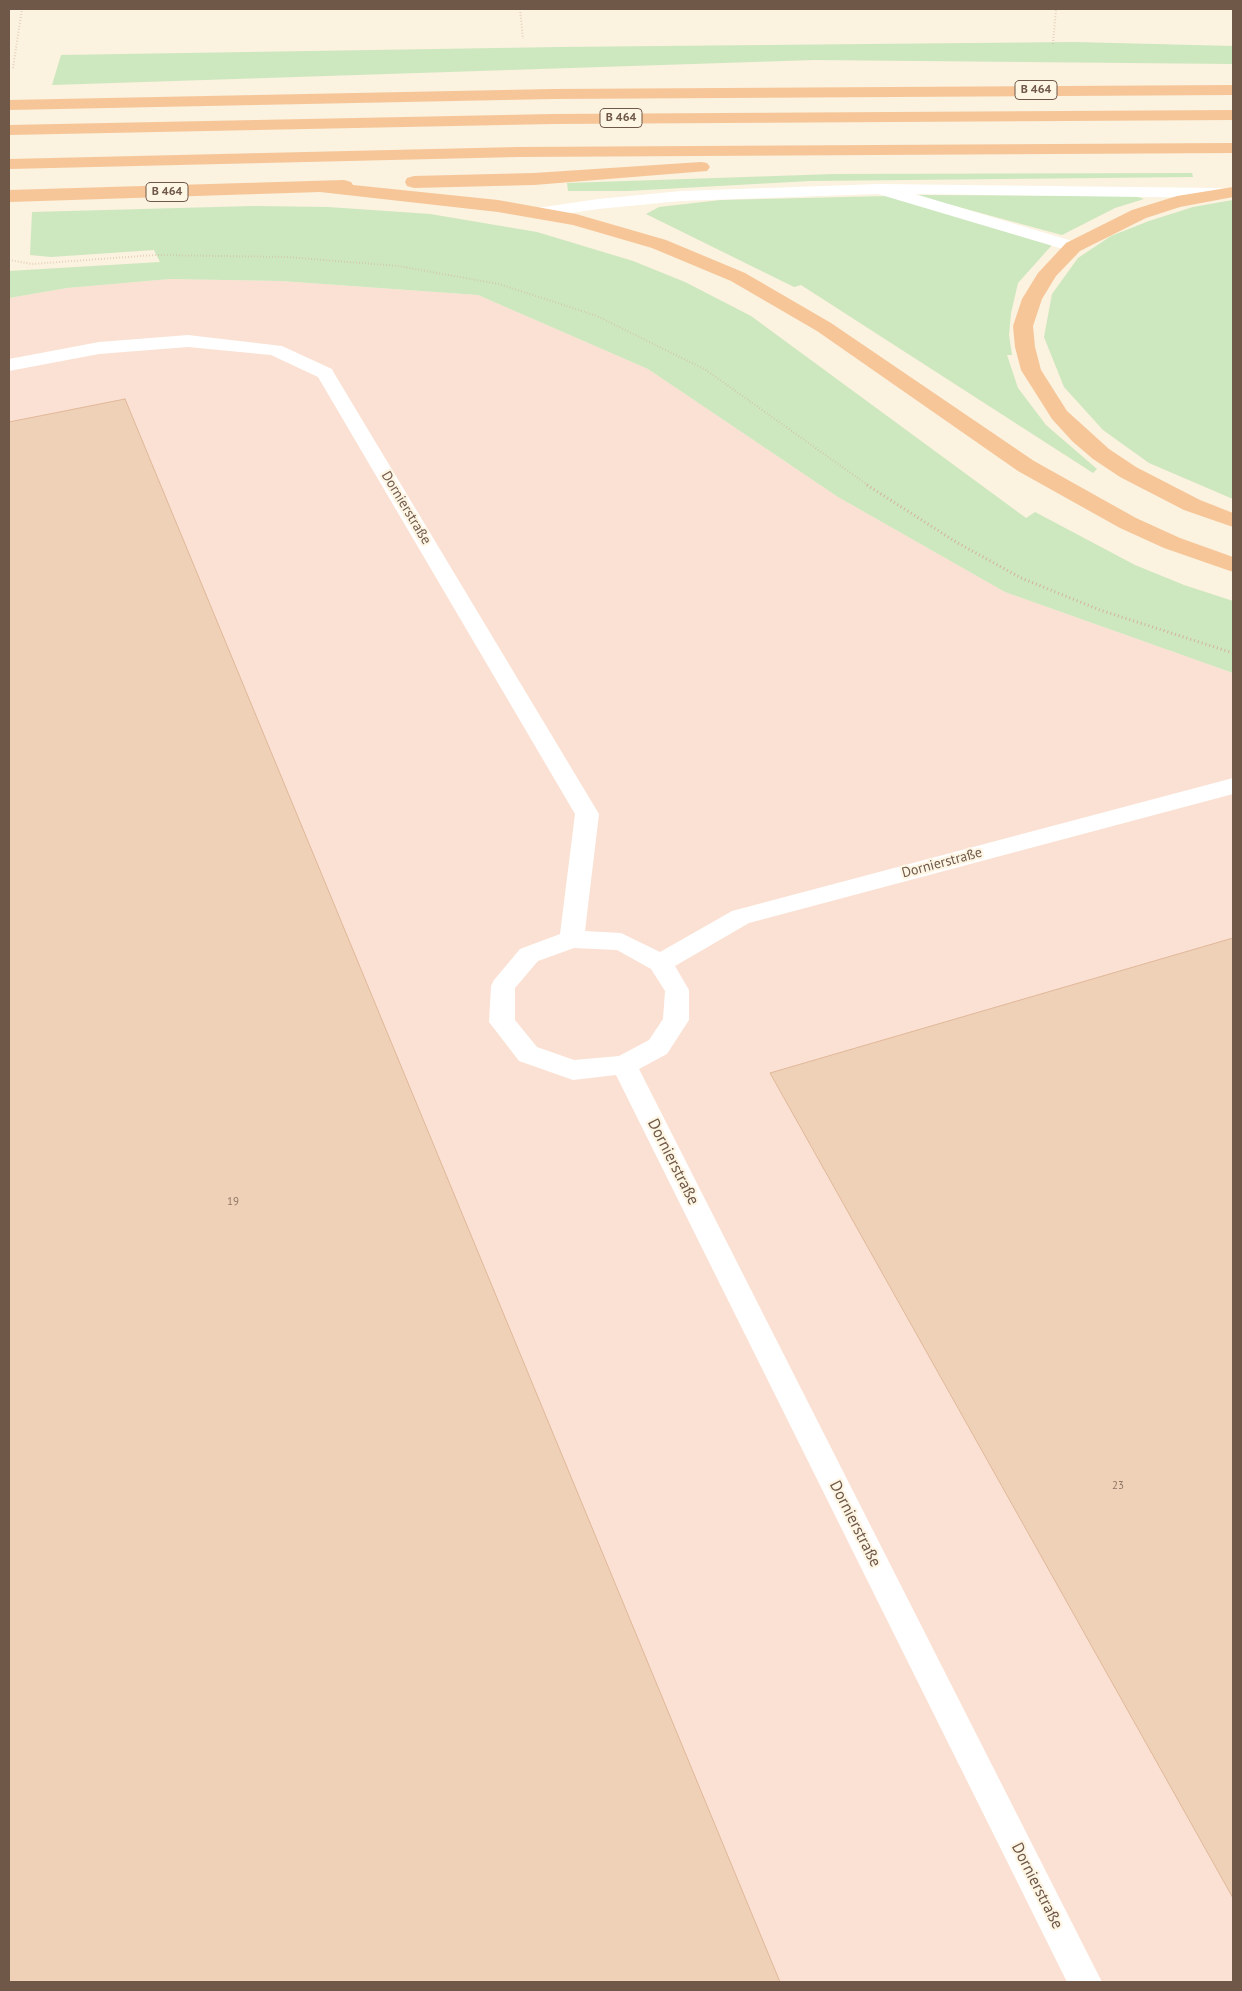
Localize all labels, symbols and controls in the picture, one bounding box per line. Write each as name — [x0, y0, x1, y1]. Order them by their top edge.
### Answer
road number: B 464 — [1015, 80, 1057, 100]
road number: B 464 — [600, 109, 642, 128]
road number: B 464 — [146, 182, 188, 202]
street label: Dornierstraße — [378, 468, 434, 548]
street label: Dornierstraße — [900, 844, 984, 882]
street label: Dornierstraße — [643, 1116, 703, 1208]
house number: 19 — [227, 1195, 239, 1209]
street label: Dornierstraße — [825, 1478, 885, 1570]
house number: 23 — [1112, 1479, 1124, 1493]
street label: Dornierstraße — [1007, 1840, 1067, 1932]

